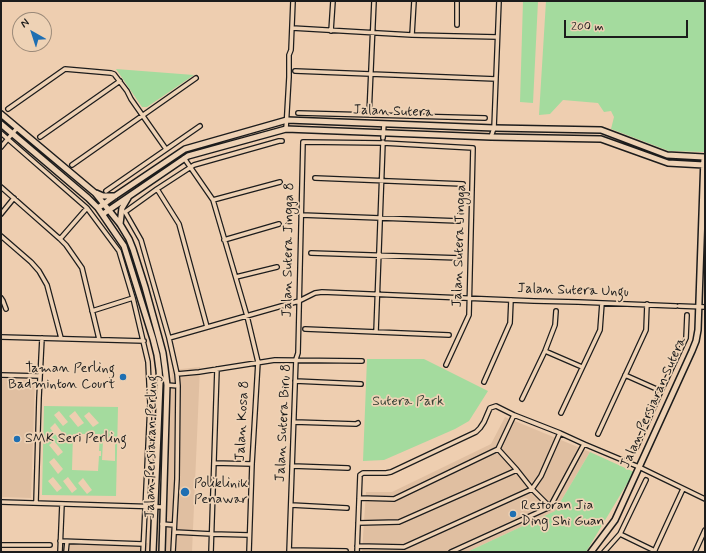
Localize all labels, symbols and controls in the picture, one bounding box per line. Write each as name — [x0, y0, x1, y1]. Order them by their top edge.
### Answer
north arrow — [12, 12, 52, 52]
scale bar — [566, 12, 690, 38]
text: N — [18, 16, 32, 31]
text: 200 m — [571, 19, 604, 35]
street label: Jalan Sutera — [353, 102, 433, 122]
street label: Jalan Sutera Jingga 8 — [279, 183, 299, 317]
street label: Jalan Sutera Jingga — [449, 184, 471, 308]
street label: Jalan Sutera Ungu — [517, 281, 629, 301]
street label: Jalan Persiaran Sutera — [617, 335, 691, 471]
place label: Taman Perling Badminton Court — [8, 361, 115, 394]
street label: Jalan Sutera Biru 8 — [273, 364, 295, 482]
marker: Taman Perling Badminton Court — [118, 372, 128, 382]
street label: Jalan Persiaran Perling — [142, 375, 162, 519]
street label: Jalan Kosa 8 — [232, 380, 254, 462]
park label: Sutera Park — [372, 394, 444, 410]
place label: SMK Seri Perling — [25, 431, 127, 447]
marker: SMK Seri Perling — [12, 434, 22, 444]
place label: Poliklinik Penawar — [194, 476, 248, 508]
marker: Poliklinik Penawar — [179, 486, 191, 498]
place label: Restoran Jia Ding Shi Guan — [521, 498, 604, 530]
marker: Restoran Jia Ding Shi Guan — [508, 509, 518, 519]

